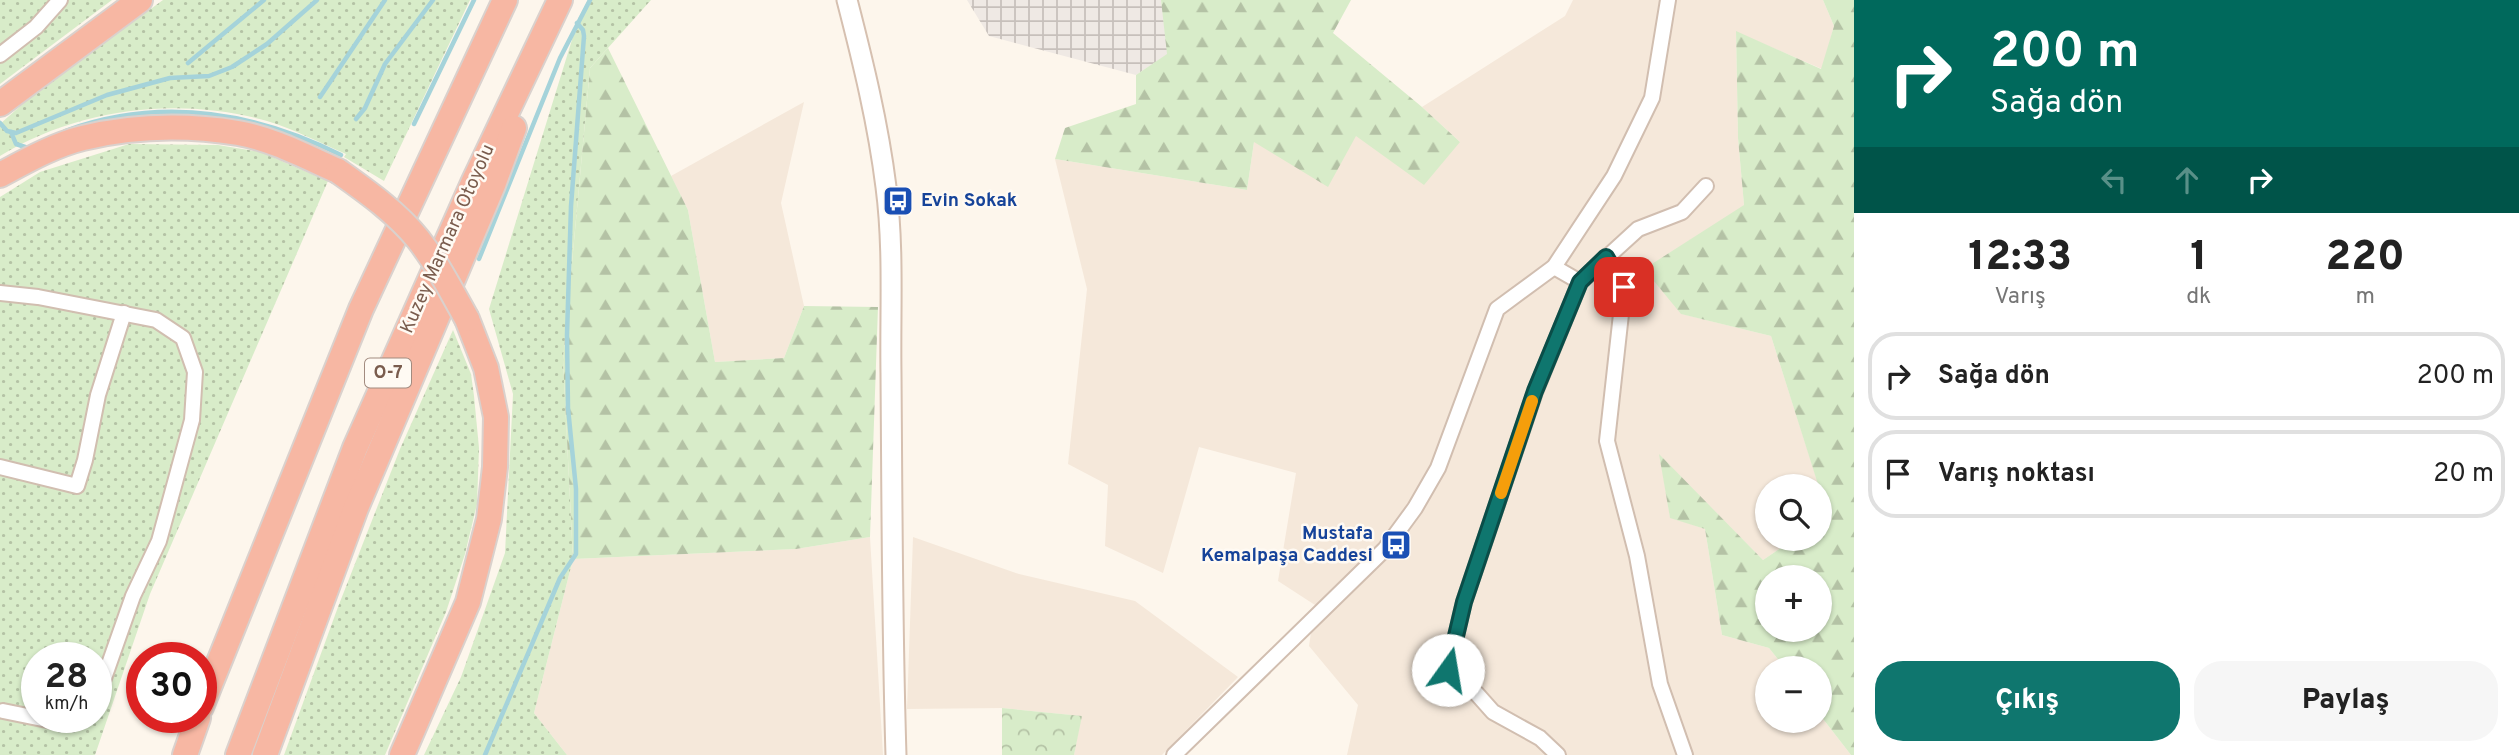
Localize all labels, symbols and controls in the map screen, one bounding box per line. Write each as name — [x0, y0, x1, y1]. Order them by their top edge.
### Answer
text: 200 m — [1990, 23, 2140, 85]
icon: right — [1875, 28, 1966, 119]
text: Sağa dön — [1990, 84, 2123, 124]
street label: Kuzey Marmara Otoyolu — [395, 141, 501, 337]
icon: left — [2095, 161, 2133, 199]
icon: ahead — [2168, 161, 2206, 199]
icon: right — [2241, 161, 2279, 199]
bus stop icon: Evin Sokak — [881, 184, 915, 218]
place label: Evin Sokak — [921, 189, 1018, 213]
text: 12:33 — [1968, 232, 2072, 285]
text: 1 — [2190, 232, 2207, 285]
text: 220 — [2326, 232, 2405, 285]
pin — [1594, 257, 1654, 317]
icon: arrive — [1605, 268, 1643, 306]
text: Varış — [1994, 283, 2046, 312]
text: dk — [2186, 283, 2211, 312]
text: m — [2355, 283, 2375, 312]
icon: right — [1879, 357, 1917, 395]
road number: O-7 — [365, 358, 411, 388]
text: Sağa dön — [1938, 360, 2050, 393]
text: 200 m — [2417, 360, 2494, 393]
icon: arrive — [1879, 455, 1917, 493]
text: Varış noktası — [1938, 458, 2095, 491]
text: 20 m — [2433, 458, 2494, 491]
map controls — [1755, 474, 1832, 733]
button: search — [1755, 474, 1832, 551]
place label: Mustafa Kemalpaşa Caddesi — [1201, 522, 1373, 568]
bus stop icon: Mustafa Kemalpaşa Caddesi — [1379, 528, 1413, 562]
button: + — [1755, 565, 1832, 642]
position arrow — [1411, 633, 1485, 707]
speed limit sign: 30 — [126, 642, 217, 733]
text: 28 — [45, 656, 88, 700]
button: − — [1755, 656, 1832, 733]
button: Çıkış — [1875, 661, 2180, 741]
button: Paylaş — [2194, 661, 2498, 741]
text: km/h — [45, 693, 88, 716]

